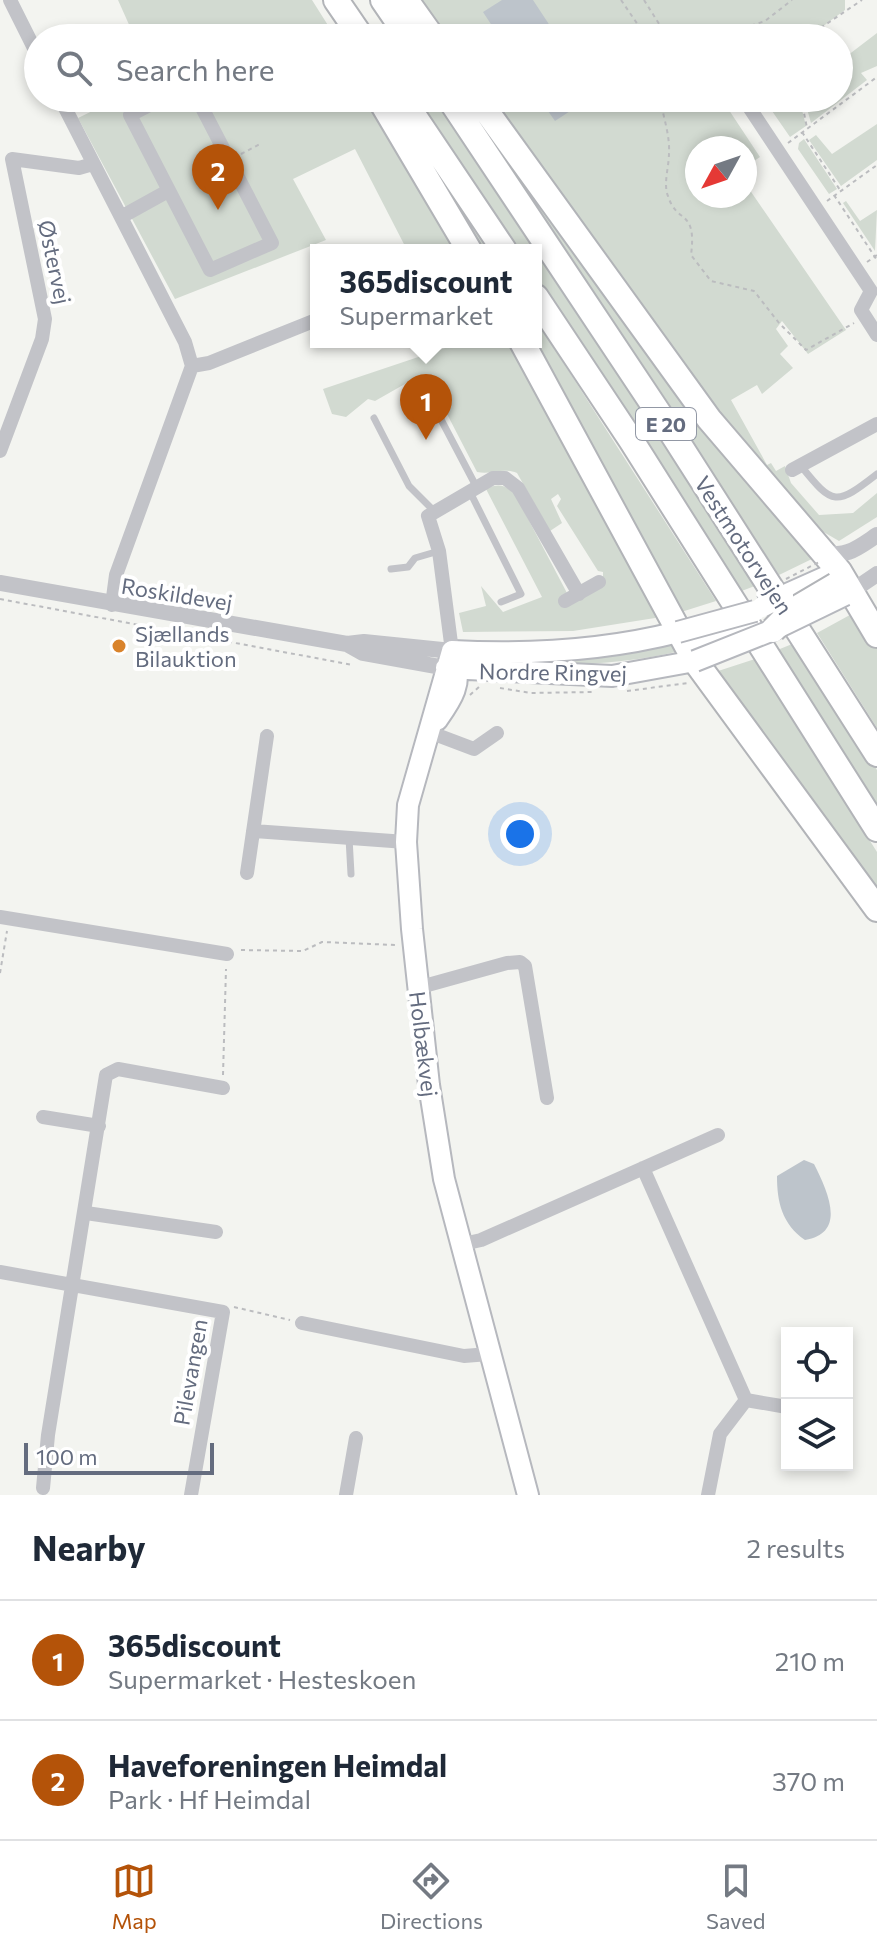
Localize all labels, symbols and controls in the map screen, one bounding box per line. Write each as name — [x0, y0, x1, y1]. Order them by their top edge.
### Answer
search box — [24, 24, 853, 112]
icon: search — [52, 46, 96, 90]
text: Search here — [116, 50, 275, 87]
north arrow — [685, 136, 757, 208]
pin: 2 — [192, 144, 244, 210]
street label: Østervej — [33, 217, 77, 307]
popup — [310, 244, 542, 348]
text: 365discount — [340, 262, 512, 299]
text: Supermarket — [340, 299, 493, 330]
pin: 1 — [400, 374, 452, 440]
road number: E 20 — [636, 408, 696, 440]
street label: Vestmotorvejen — [689, 471, 799, 619]
street label: Roskildevej — [119, 572, 235, 616]
place label: Sjællands Bilauktion — [135, 620, 237, 672]
marker: Sjællands Bilauktion — [110, 637, 128, 655]
street label: Nordre Ringvej — [479, 657, 627, 687]
your location — [500, 814, 540, 854]
street label: Holbækvej — [404, 990, 444, 1098]
street label: Pilevangen — [167, 1317, 213, 1427]
map controls — [781, 1327, 853, 1471]
button: locate — [781, 1327, 853, 1399]
button: layers — [781, 1399, 853, 1471]
scale bar — [24, 1439, 214, 1475]
text: 100 m — [36, 1443, 98, 1470]
text: Nearby — [32, 1526, 146, 1568]
text: 2 results — [747, 1532, 845, 1563]
text: 365discount — [108, 1626, 281, 1663]
text: 1 — [52, 1645, 64, 1676]
text: 210 m — [775, 1645, 845, 1676]
text: Supermarket · Hesteskoen — [108, 1663, 416, 1694]
text: Haveforeningen Heimdal — [108, 1746, 447, 1783]
text: 2 — [51, 1765, 65, 1796]
text: 370 m — [772, 1765, 845, 1796]
text: Park · Hf Heimdal — [108, 1783, 311, 1814]
tab: Map — [112, 1859, 157, 1934]
tab: Directions — [380, 1859, 483, 1934]
tab: Saved — [706, 1859, 765, 1934]

